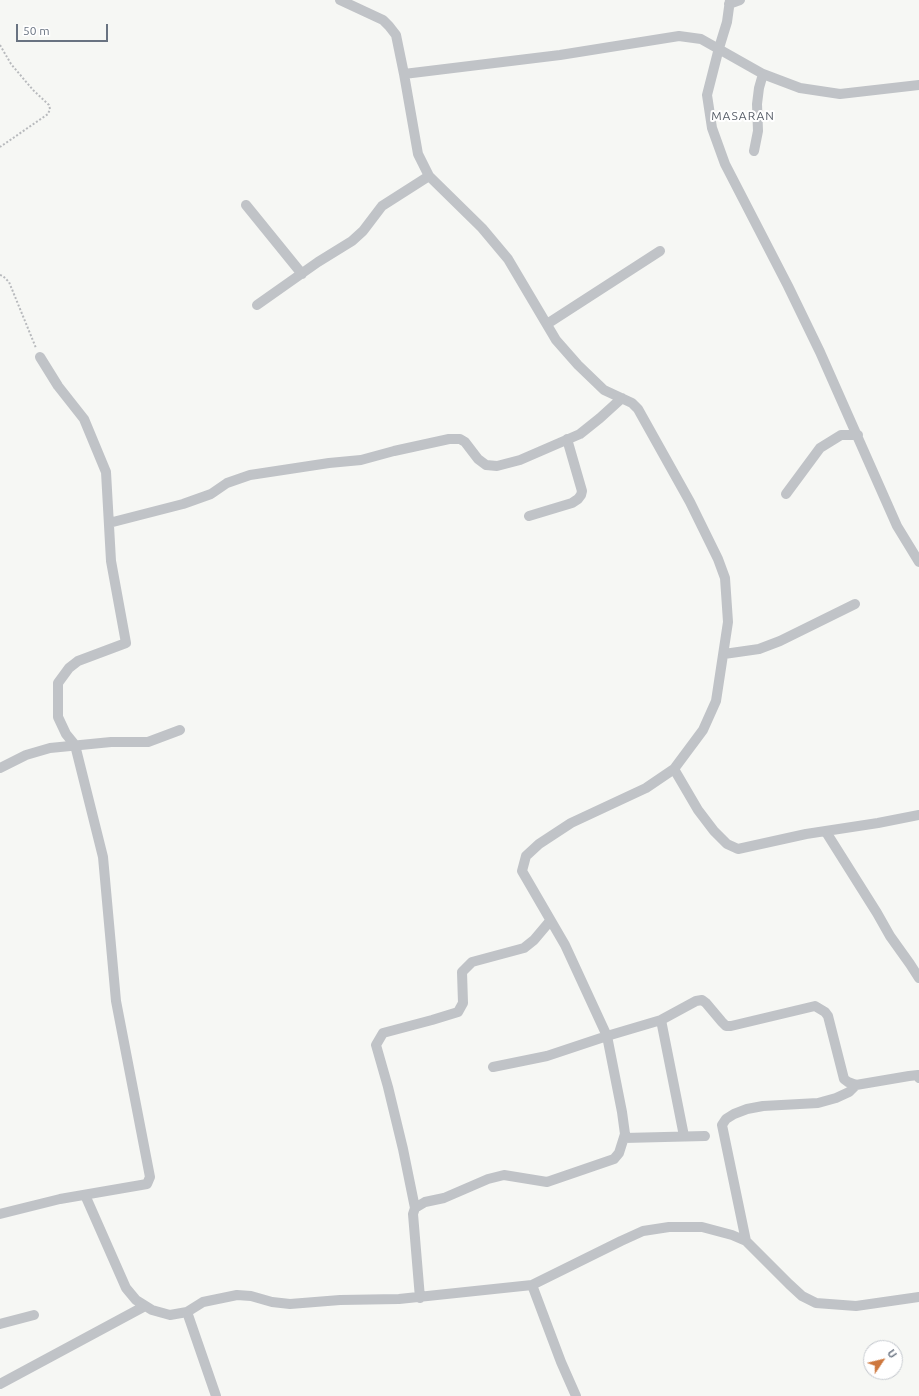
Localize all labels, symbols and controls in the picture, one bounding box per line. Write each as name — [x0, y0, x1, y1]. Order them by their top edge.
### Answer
scale bar — [18, 16, 110, 42]
text: 50 m — [23, 24, 50, 37]
district label: MASARAN — [711, 109, 775, 123]
north arrow — [863, 1340, 903, 1380]
text: U — [885, 1347, 899, 1360]

